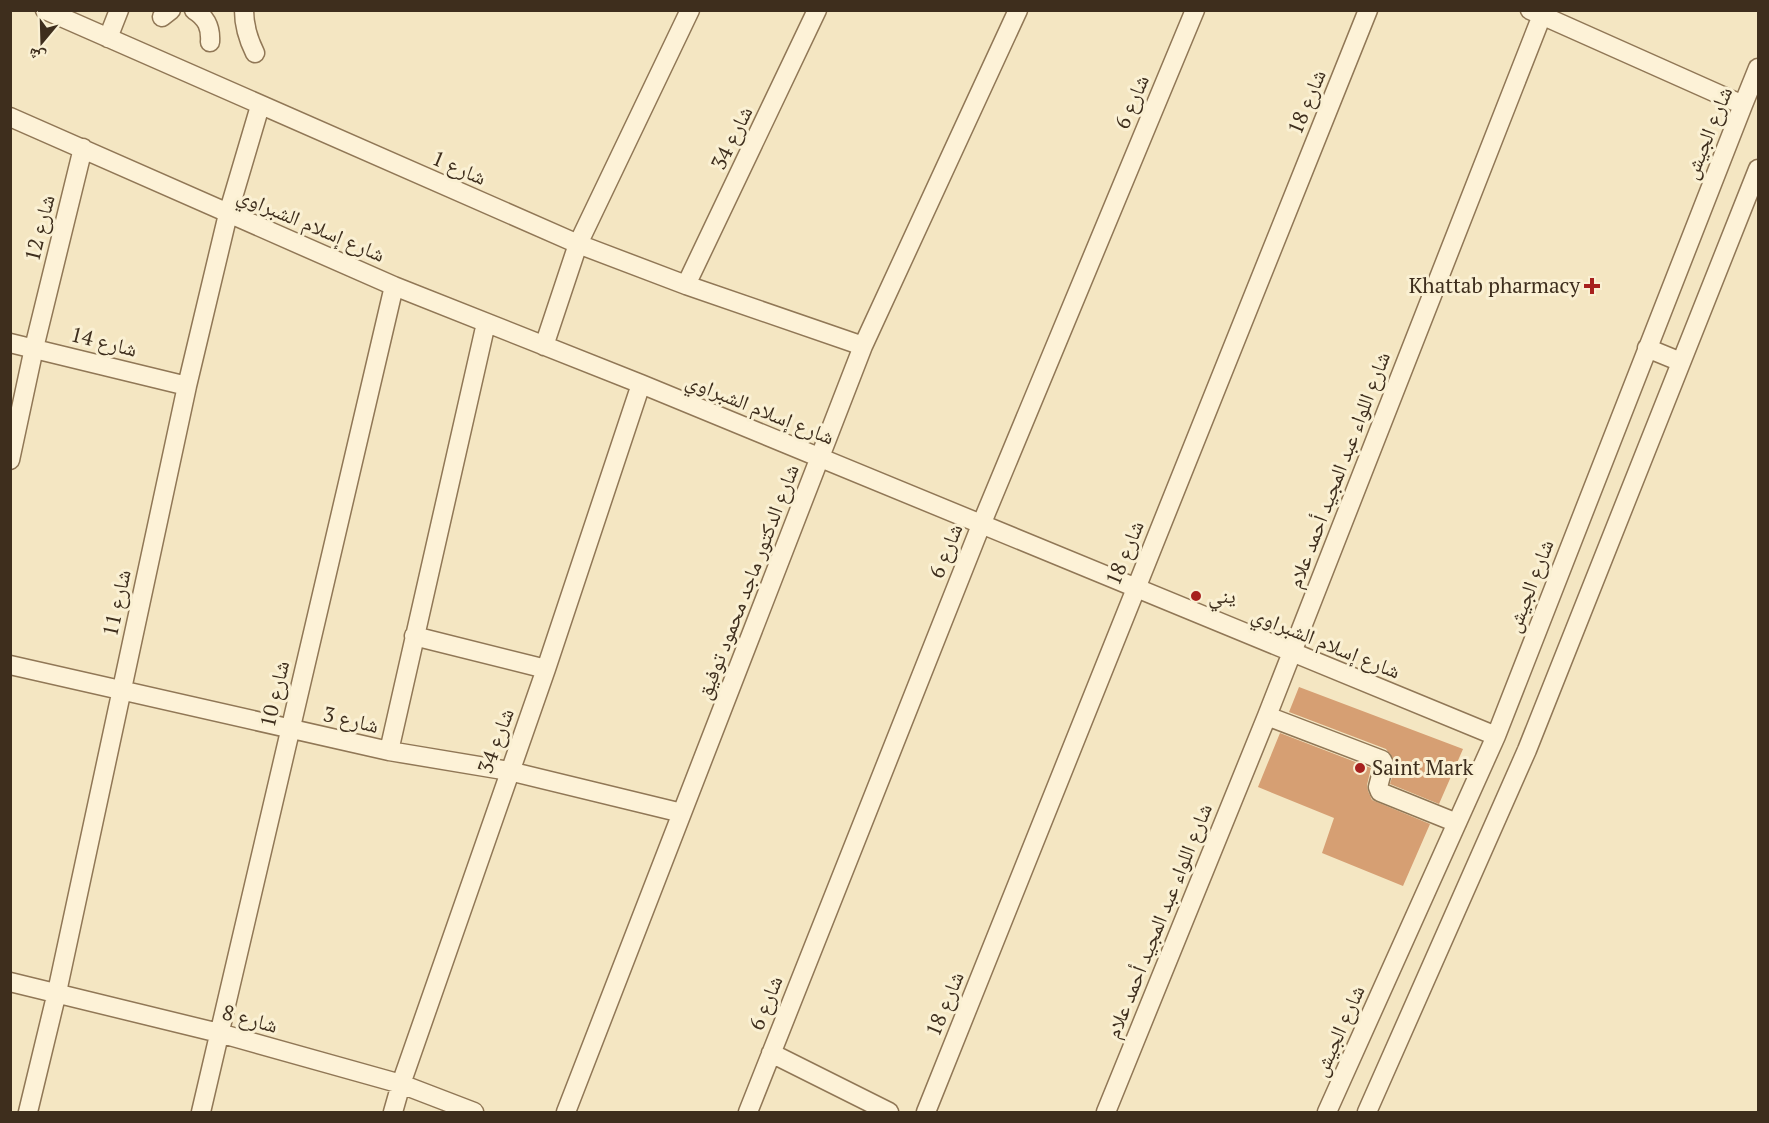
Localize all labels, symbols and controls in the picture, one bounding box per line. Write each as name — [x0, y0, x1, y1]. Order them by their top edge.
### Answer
north arrow — [12, 12, 72, 72]
text: ش — [25, 43, 49, 69]
street label: شارع 18 — [1280, 65, 1332, 138]
street label: شارع 6 — [1107, 70, 1155, 133]
street label: شارع الجيش — [1676, 82, 1738, 183]
street label: شارع 34 — [704, 101, 758, 174]
street label: شارع 1 — [428, 143, 491, 191]
street label: شارع إسلام الشبراوي — [232, 180, 390, 271]
street label: شارع 12 — [17, 192, 61, 264]
place label: Khattab pharmacy — [1409, 271, 1580, 299]
marker: Khattab pharmacy — [1585, 279, 1599, 293]
street label: شارع 14 — [68, 319, 140, 363]
street label: شارع اللواء عبد المجيد أحمد علام — [1280, 347, 1397, 592]
street label: شارع إسلام الشبراوي — [681, 366, 839, 454]
street label: شارع الدكتور ماجد محمود توفيق — [689, 460, 805, 703]
street label: شارع 18 — [1098, 516, 1150, 589]
street label: شارع 6 — [922, 519, 969, 582]
street label: شارع الجيش — [1499, 535, 1560, 636]
street label: شارع 11 — [95, 567, 137, 639]
place label: يني — [1208, 581, 1236, 612]
marker: يني — [1189, 589, 1203, 603]
street label: شارع إسلام الشبراوي — [1247, 600, 1405, 688]
street label: شارع 10 — [253, 658, 295, 730]
street label: شارع 3 — [321, 699, 382, 739]
street label: شارع 34 — [470, 704, 520, 777]
place label: Saint Mark — [1372, 753, 1473, 781]
marker: Saint Mark — [1353, 761, 1367, 775]
street label: شارع اللواء عبد المجيد أحمد علام — [1098, 799, 1219, 1043]
street label: شارع 18 — [918, 967, 970, 1040]
street label: شارع 6 — [742, 971, 789, 1034]
street label: شارع الجيش — [1305, 980, 1371, 1081]
street label: شارع 8 — [219, 997, 281, 1039]

